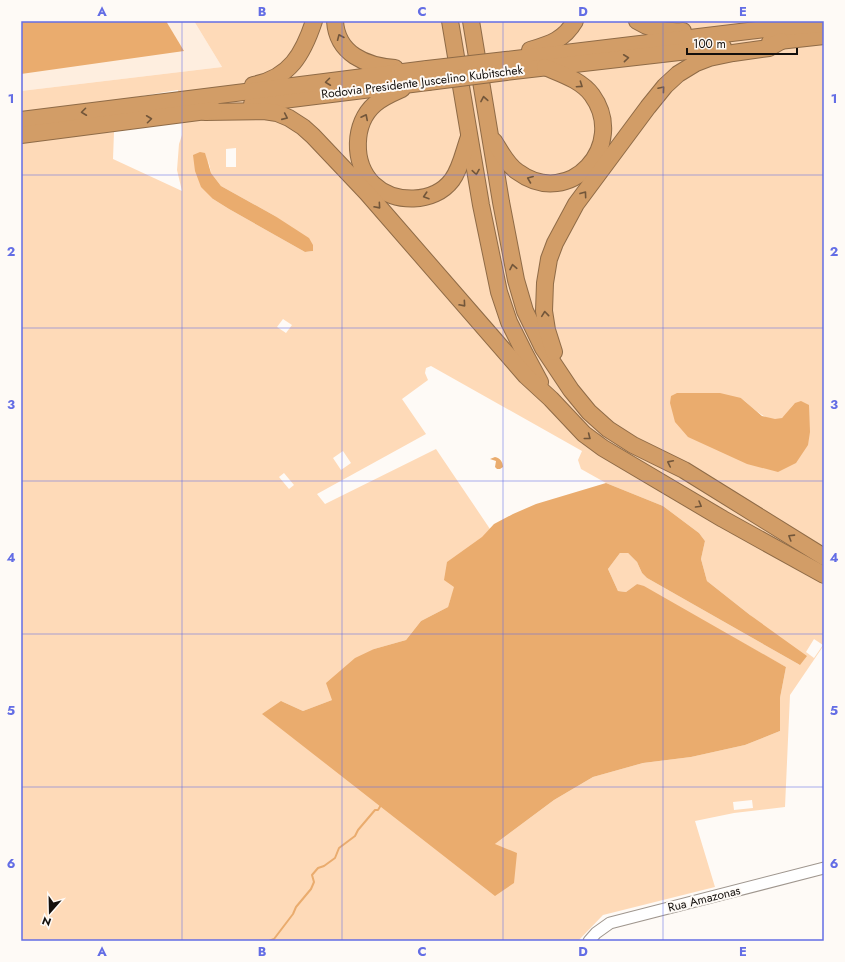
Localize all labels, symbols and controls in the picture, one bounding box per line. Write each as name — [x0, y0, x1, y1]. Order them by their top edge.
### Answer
text: A — [96, 2, 107, 21]
text: B — [258, 2, 267, 21]
text: C — [417, 2, 427, 21]
text: D — [578, 2, 588, 21]
text: E — [739, 2, 747, 21]
scale bar — [687, 30, 797, 56]
one-way arrow — [336, 33, 344, 40]
text: 100 m — [693, 35, 726, 53]
one-way arrow — [623, 53, 629, 62]
street label: Rodovia Presidente Juscelino Kubitschek — [320, 61, 524, 103]
one-way arrow — [325, 77, 331, 86]
one-way arrow — [576, 80, 583, 88]
one-way arrow — [657, 87, 664, 94]
text: 1 — [8, 89, 14, 108]
text: 1 — [831, 89, 837, 108]
one-way arrow — [480, 96, 489, 102]
one-way arrow — [81, 108, 87, 117]
one-way arrow — [281, 112, 288, 120]
one-way arrow — [360, 114, 368, 121]
one-way arrow — [146, 115, 152, 124]
one-way arrow — [471, 169, 480, 175]
one-way arrow — [526, 175, 533, 183]
one-way arrow — [423, 191, 430, 200]
one-way arrow — [579, 191, 586, 198]
one-way arrow — [373, 201, 380, 209]
text: 2 — [7, 242, 15, 261]
text: 2 — [830, 242, 838, 261]
one-way arrow — [510, 264, 518, 270]
one-way arrow — [458, 299, 466, 307]
one-way arrow — [541, 311, 550, 317]
text: 3 — [7, 395, 15, 414]
text: 3 — [830, 395, 838, 414]
one-way arrow — [584, 432, 591, 439]
one-way arrow — [667, 460, 675, 468]
one-way arrow — [695, 501, 702, 508]
one-way arrow — [788, 534, 795, 542]
text: 4 — [6, 548, 16, 567]
text: 4 — [829, 548, 839, 567]
text: 5 — [7, 701, 15, 720]
text: 5 — [830, 701, 838, 720]
text: 6 — [7, 854, 16, 873]
text: 6 — [830, 854, 839, 873]
street label: Rua Amazonas — [666, 881, 742, 917]
north arrow — [30, 892, 70, 932]
text: N — [40, 912, 53, 930]
text: A — [96, 942, 107, 961]
text: B — [258, 942, 267, 961]
text: C — [417, 942, 427, 961]
text: D — [578, 942, 588, 961]
text: E — [739, 942, 747, 961]

